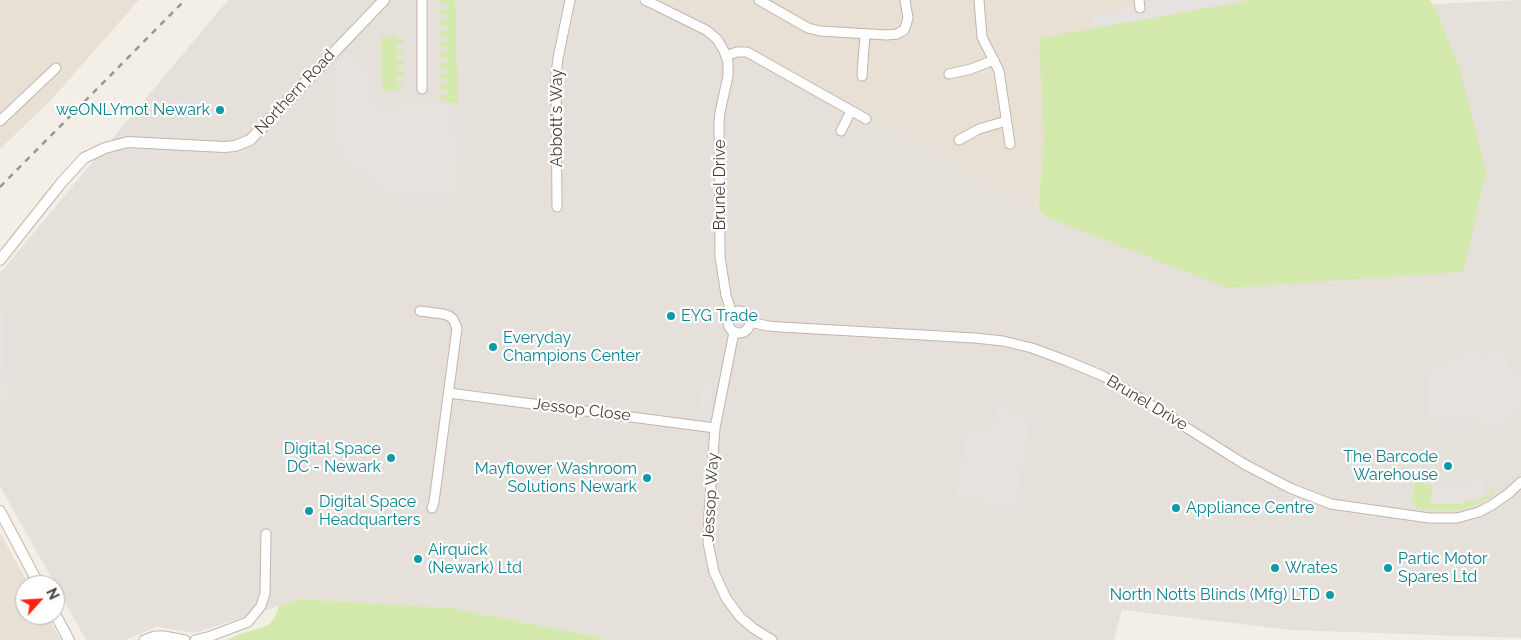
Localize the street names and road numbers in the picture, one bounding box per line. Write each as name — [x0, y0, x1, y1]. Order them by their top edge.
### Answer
street label: Northern Road — [251, 46, 339, 138]
street label: Abbott's Way — [547, 69, 567, 167]
street label: Brunel Drive — [710, 139, 730, 231]
street label: Brunel Drive — [1103, 371, 1191, 435]
street label: Jessop Close — [532, 395, 632, 425]
street label: Jessop Way — [699, 452, 723, 542]

